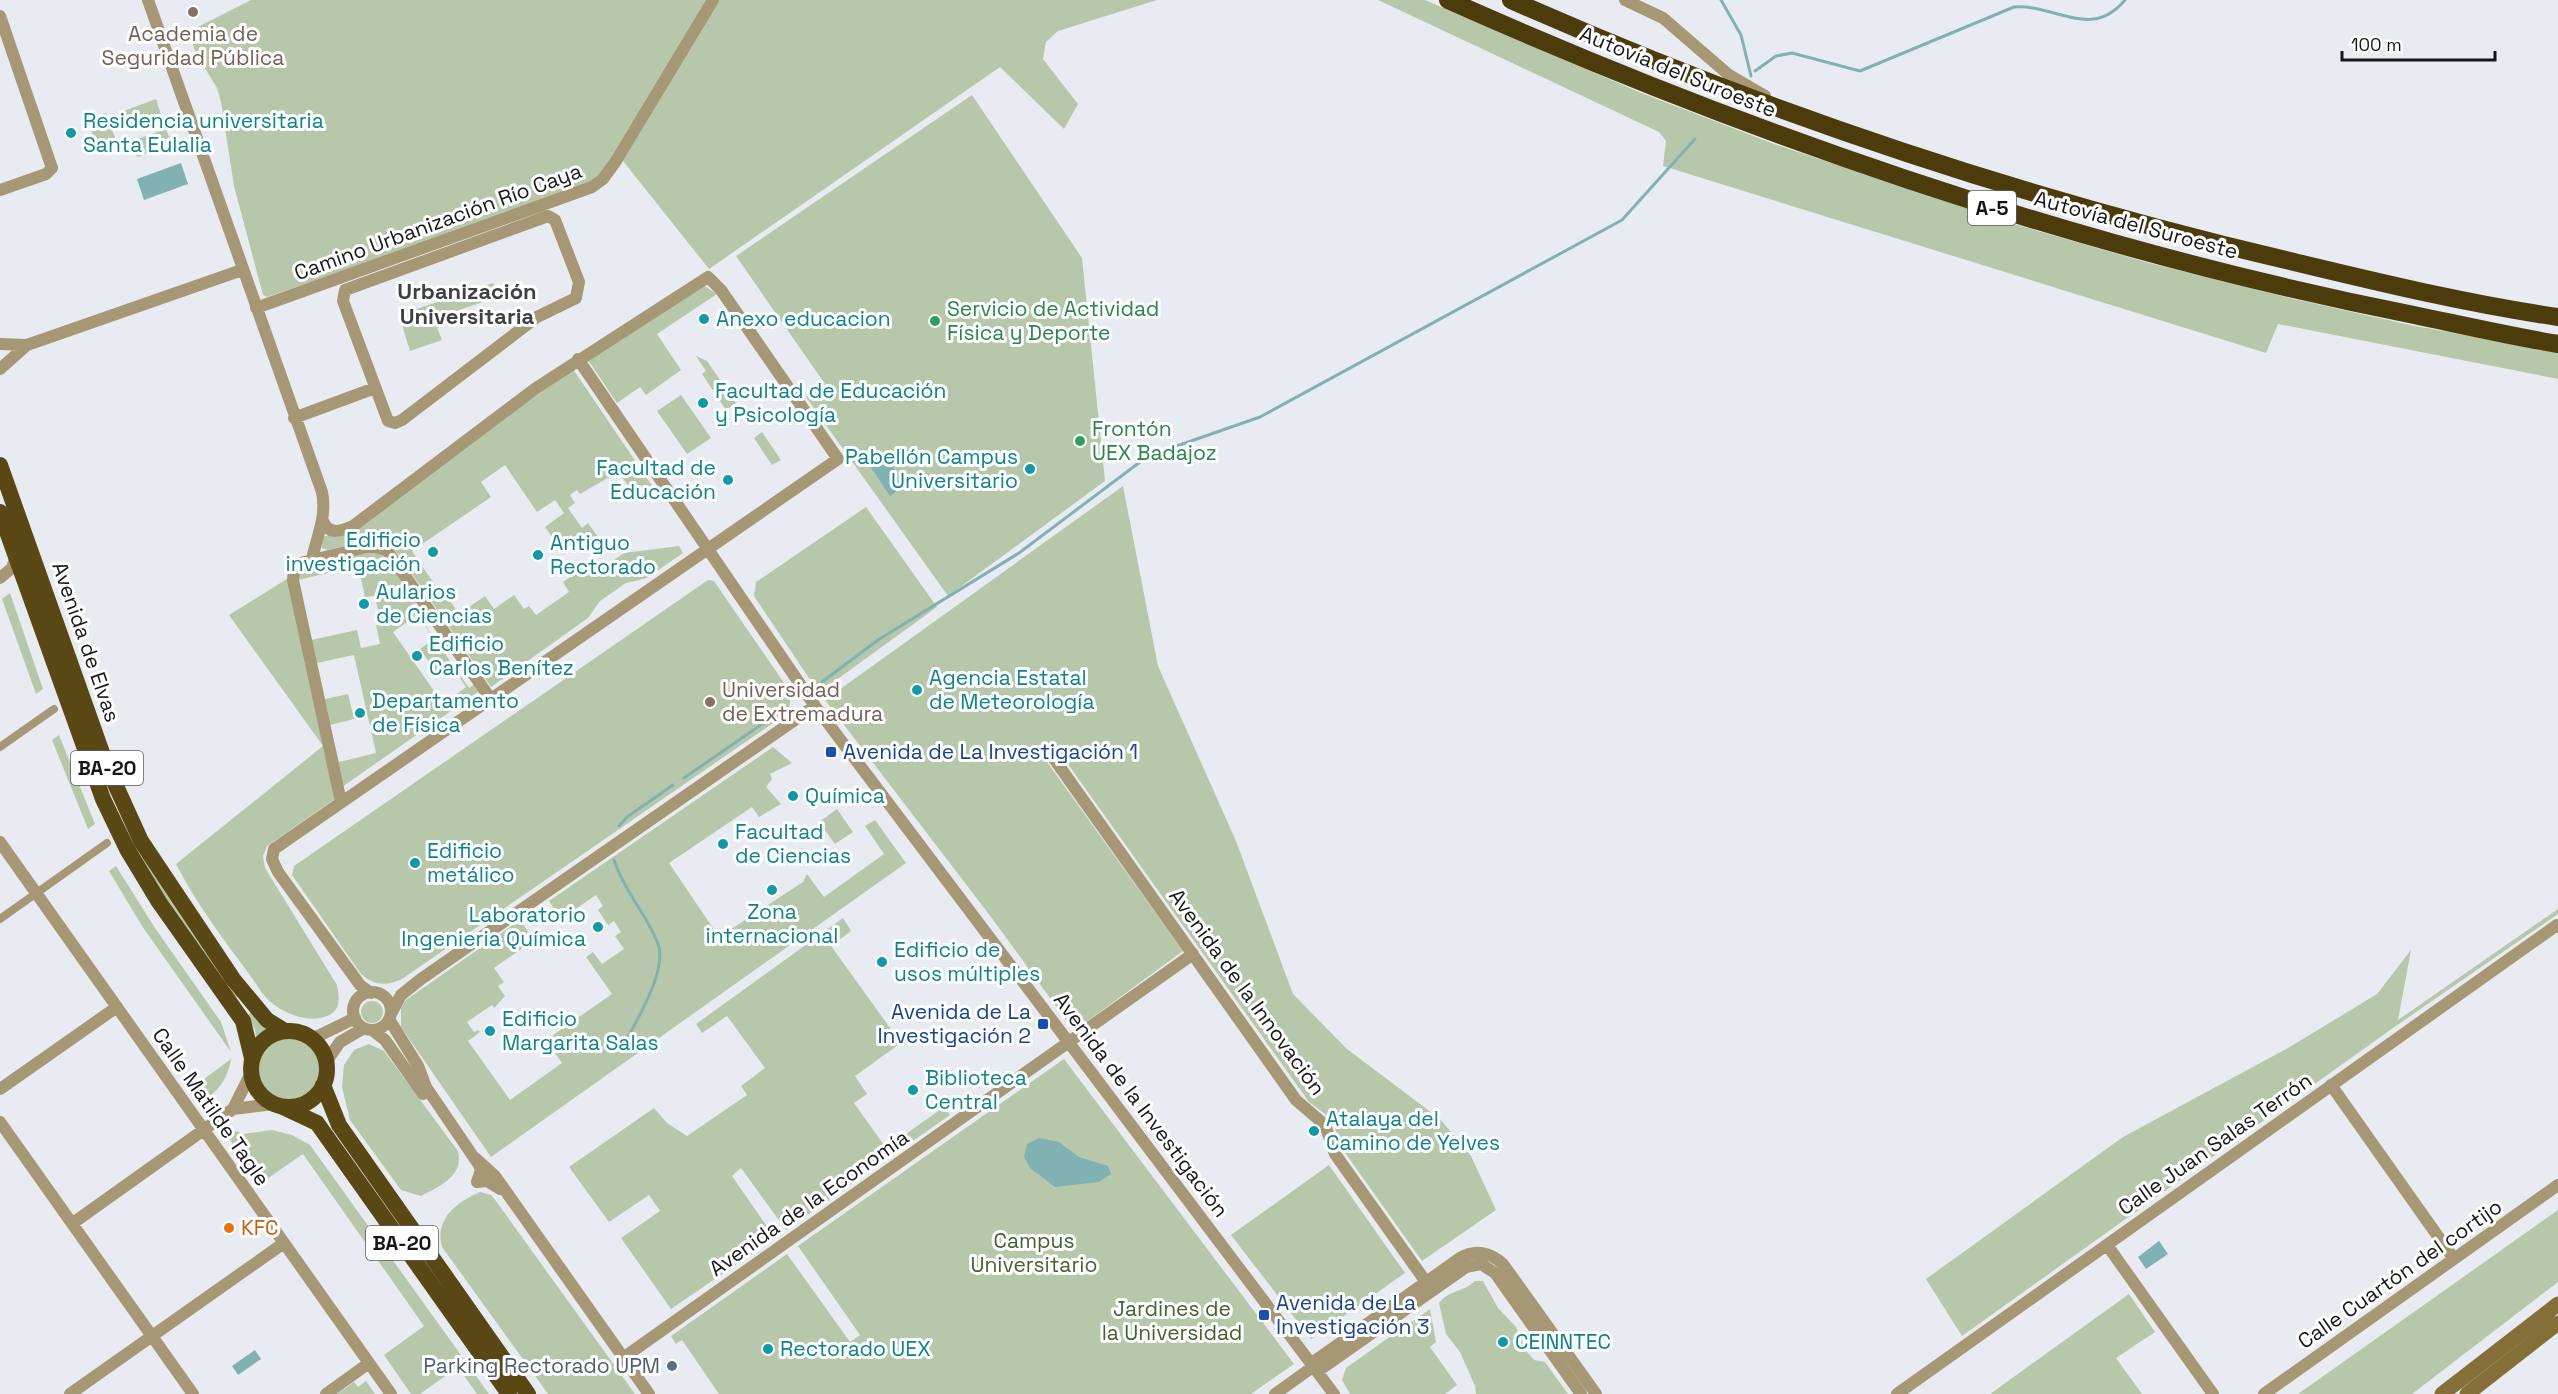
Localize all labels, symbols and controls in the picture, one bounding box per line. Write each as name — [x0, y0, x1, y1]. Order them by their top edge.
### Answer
marker: Academia de Seguridad Pública — [186, 5, 200, 19]
place label: Academia de Seguridad Pública — [102, 20, 284, 71]
street label: Autovía del Suroeste — [1576, 20, 1780, 123]
scale bar — [2342, 24, 2495, 62]
text: 100 m — [2351, 33, 2402, 56]
place label: Residencia universitaria Santa Eulalia — [83, 107, 324, 158]
marker: Residencia universitaria Santa Eulalia — [64, 126, 78, 140]
street label: Camino Urbanización Río Caya — [290, 157, 585, 286]
street label: Autovía del Suroeste — [2031, 184, 2241, 265]
road number: A-5 — [1968, 191, 2016, 225]
district label: Urbanización Universitaria — [397, 277, 537, 330]
place label: Servicio de Actividad Física y Deporte — [947, 295, 1159, 346]
place label: Anexo educacion — [716, 305, 891, 332]
marker: Anexo educacion — [697, 312, 711, 326]
marker: Servicio de Actividad Física y Deporte — [928, 314, 942, 328]
place label: Facultad de Educación y Psicología — [715, 377, 946, 428]
marker: Facultad de Educación y Psicología — [696, 396, 710, 410]
place label: Frontón UEX Badajoz — [1092, 415, 1217, 466]
marker: Frontón UEX Badajoz — [1073, 434, 1087, 448]
place label: Pabellón Campus Universitario — [845, 443, 1018, 494]
place label: Facultad de Educación — [596, 454, 716, 505]
marker: Pabellón Campus Universitario — [1023, 462, 1037, 476]
marker: Facultad de Educación — [721, 473, 735, 487]
place label: Edificio investigación — [286, 526, 421, 577]
place label: Antiguo Rectorado — [550, 529, 656, 580]
marker: Edificio investigación — [426, 545, 440, 559]
marker: Antiguo Rectorado — [531, 548, 545, 562]
street label: Avenida de Elvas — [46, 558, 127, 725]
place label: Aularios de Ciencias — [376, 578, 492, 629]
marker: Aularios de Ciencias — [357, 597, 371, 611]
place label: Edificio Carlos Benítez — [429, 630, 574, 681]
marker: Edificio Carlos Benítez — [410, 649, 424, 663]
place label: Agencia Estatal de Meteorología — [929, 664, 1095, 715]
place label: Universidad de Extremadura — [722, 676, 883, 727]
marker: Agencia Estatal de Meteorología — [910, 683, 924, 697]
place label: Departamento de Física — [372, 687, 519, 738]
marker: Universidad de Extremadura — [703, 695, 717, 709]
marker: Departamento de Física — [353, 706, 367, 720]
place label: Avenida de La Investigación 1 — [843, 738, 1138, 765]
marker: Avenida de La Investigación 1 — [824, 745, 838, 759]
road number: BA-20 — [71, 751, 143, 785]
place label: Química — [805, 782, 885, 809]
marker: Química — [786, 789, 800, 803]
place label: Facultad de Ciencias — [735, 818, 851, 869]
place label: Edificio metálico — [427, 837, 515, 888]
marker: Facultad de Ciencias — [716, 837, 730, 851]
marker: Edificio metálico — [408, 856, 422, 870]
marker: Zona internacional — [765, 883, 779, 897]
street label: Avenida de la Innovación — [1163, 883, 1331, 1100]
place label: Zona internacional — [706, 898, 838, 949]
place label: Laboratorio Ingenieria Química — [401, 901, 586, 952]
marker: Laboratorio Ingenieria Química — [591, 920, 605, 934]
place label: Edificio de usos múltiples — [894, 936, 1040, 987]
marker: Edificio de usos múltiples — [875, 955, 889, 969]
street label: Avenida de la Investigación — [1048, 987, 1235, 1222]
place label: Avenida de La Investigación 2 — [877, 998, 1031, 1049]
place label: Edificio Margarita Salas — [502, 1005, 659, 1056]
marker: Avenida de La Investigación 2 — [1036, 1017, 1050, 1031]
street label: Calle Matilde Tagle — [147, 1022, 276, 1191]
marker: Edificio Margarita Salas — [483, 1024, 497, 1038]
place label: Biblioteca Central — [925, 1064, 1027, 1115]
street label: Calle Juan Salas Terrón — [2112, 1066, 2317, 1221]
marker: Biblioteca Central — [906, 1083, 920, 1097]
place label: Atalaya del Camino de Yelves — [1326, 1105, 1500, 1156]
street label: Avenida de la Economía — [704, 1123, 914, 1282]
marker: Atalaya del Camino de Yelves — [1307, 1124, 1321, 1138]
street label: Calle Cuartón del cortijo — [2292, 1193, 2507, 1354]
place label: KFC — [241, 1214, 278, 1241]
marker: KFC — [222, 1221, 236, 1235]
road number: BA-20 — [366, 1226, 438, 1260]
park label: Campus Universitario — [971, 1227, 1097, 1278]
place label: Avenida de La Investigación 3 — [1276, 1289, 1430, 1340]
park label: Jardines de la Universidad — [1102, 1295, 1242, 1346]
marker: Avenida de La Investigación 3 — [1257, 1308, 1271, 1322]
place label: CEINNTEC — [1515, 1328, 1611, 1355]
place label: Rectorado UEX — [780, 1335, 931, 1362]
marker: CEINNTEC — [1496, 1335, 1510, 1349]
marker: Rectorado UEX — [761, 1342, 775, 1356]
place label: Parking Rectorado UPM — [423, 1352, 660, 1379]
marker: Parking Rectorado UPM — [665, 1359, 679, 1373]

